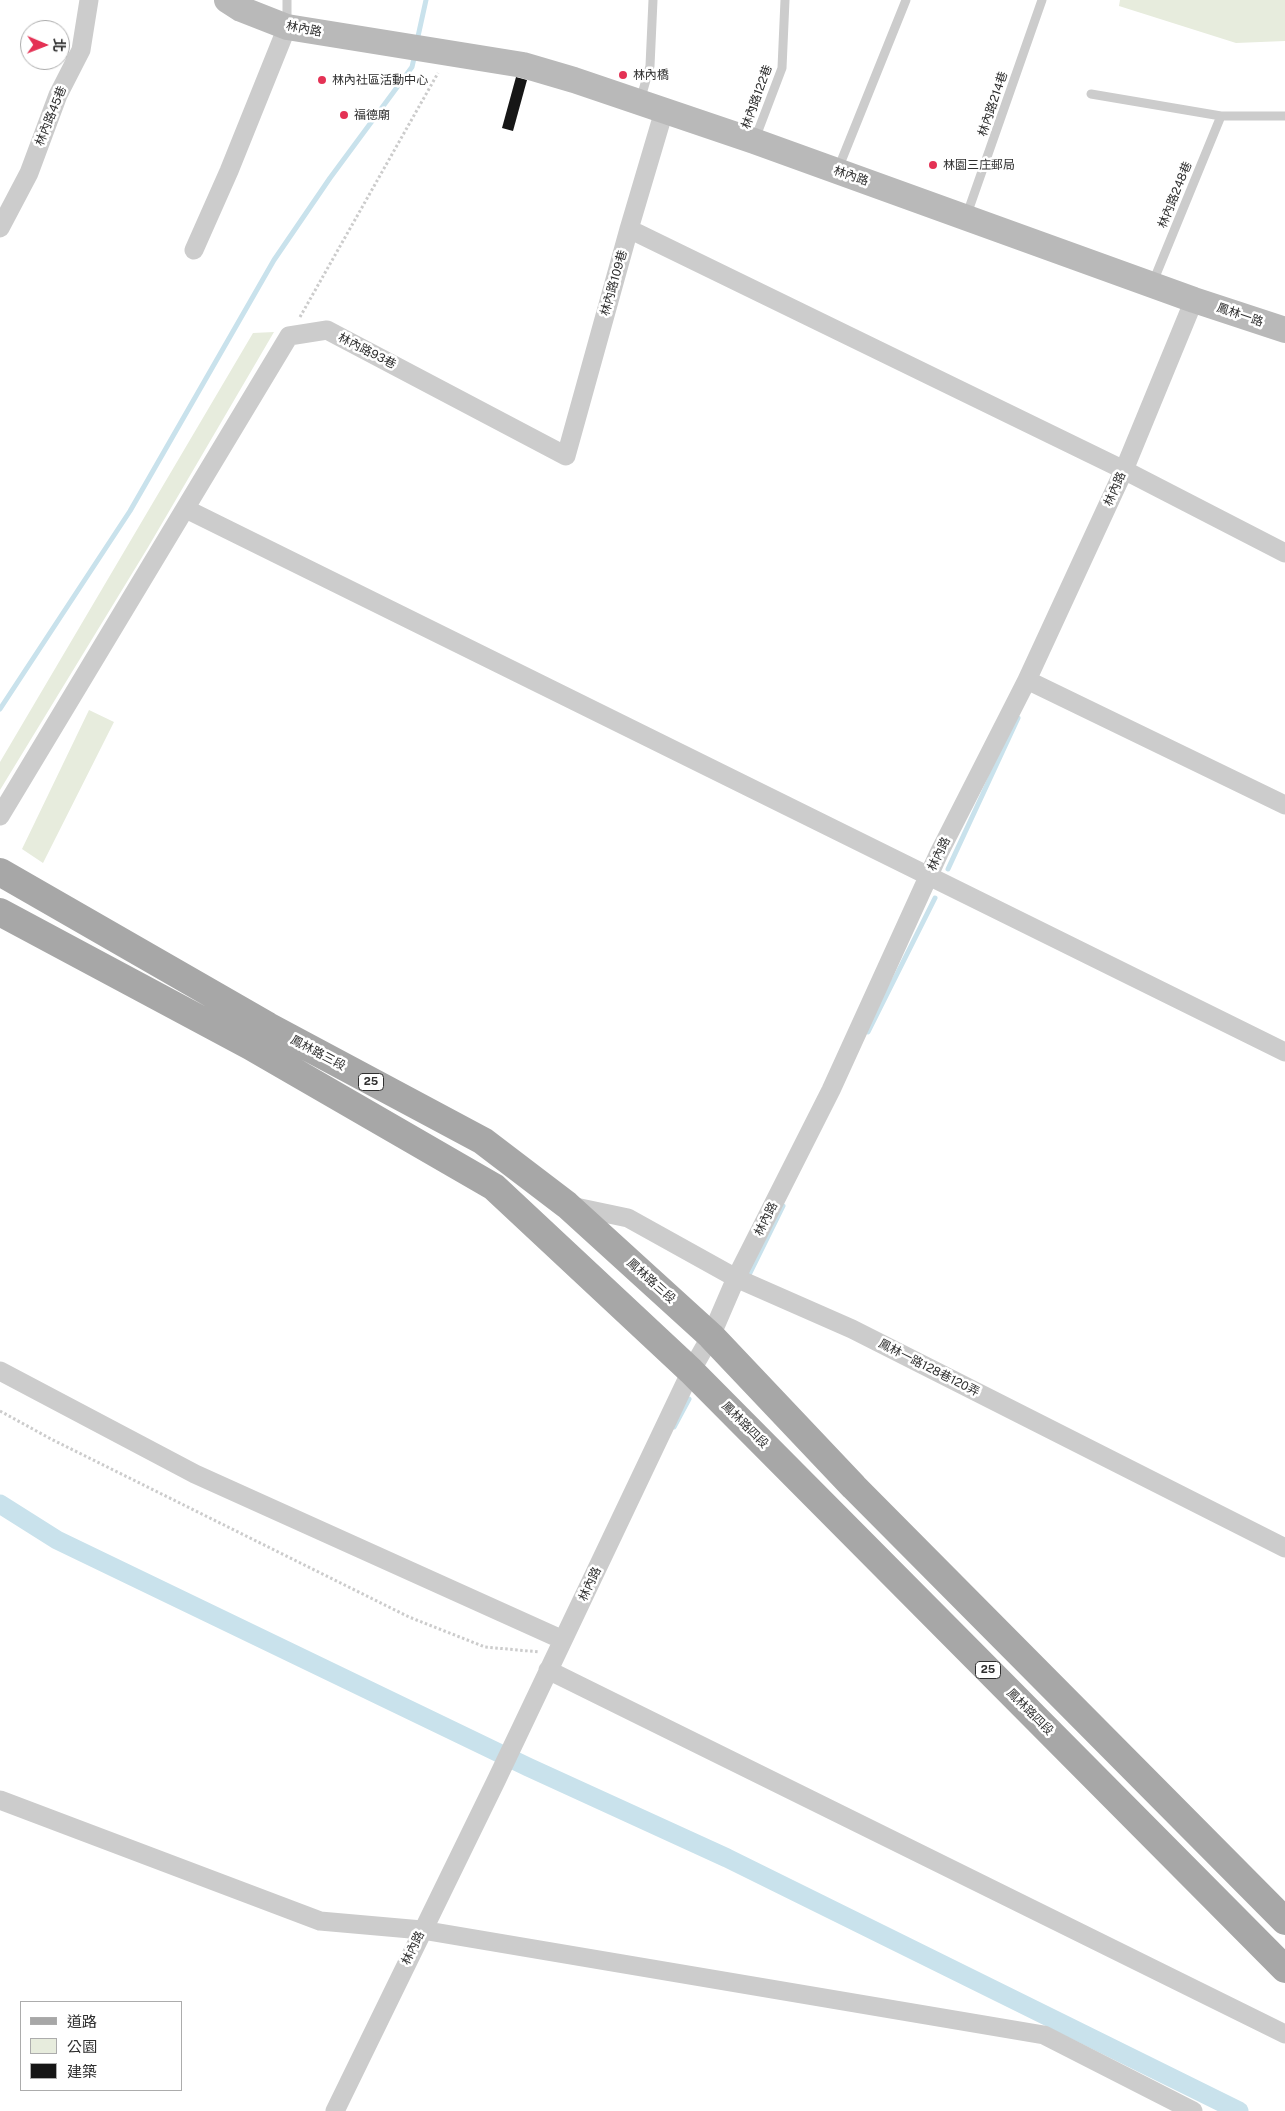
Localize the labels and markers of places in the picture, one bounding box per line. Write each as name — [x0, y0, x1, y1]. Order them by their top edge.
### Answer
place label: 林內橋 — [633, 68, 669, 82]
marker: 林內橋 — [617, 69, 629, 81]
place label: 林內社區活動中心 — [332, 73, 428, 87]
marker: 林內社區活動中心 — [316, 74, 328, 86]
place label: 福德廟 — [354, 108, 390, 122]
marker: 福德廟 — [338, 109, 350, 121]
place label: 林園三庄郵局 — [943, 158, 1015, 172]
marker: 林園三庄郵局 — [927, 159, 939, 171]

